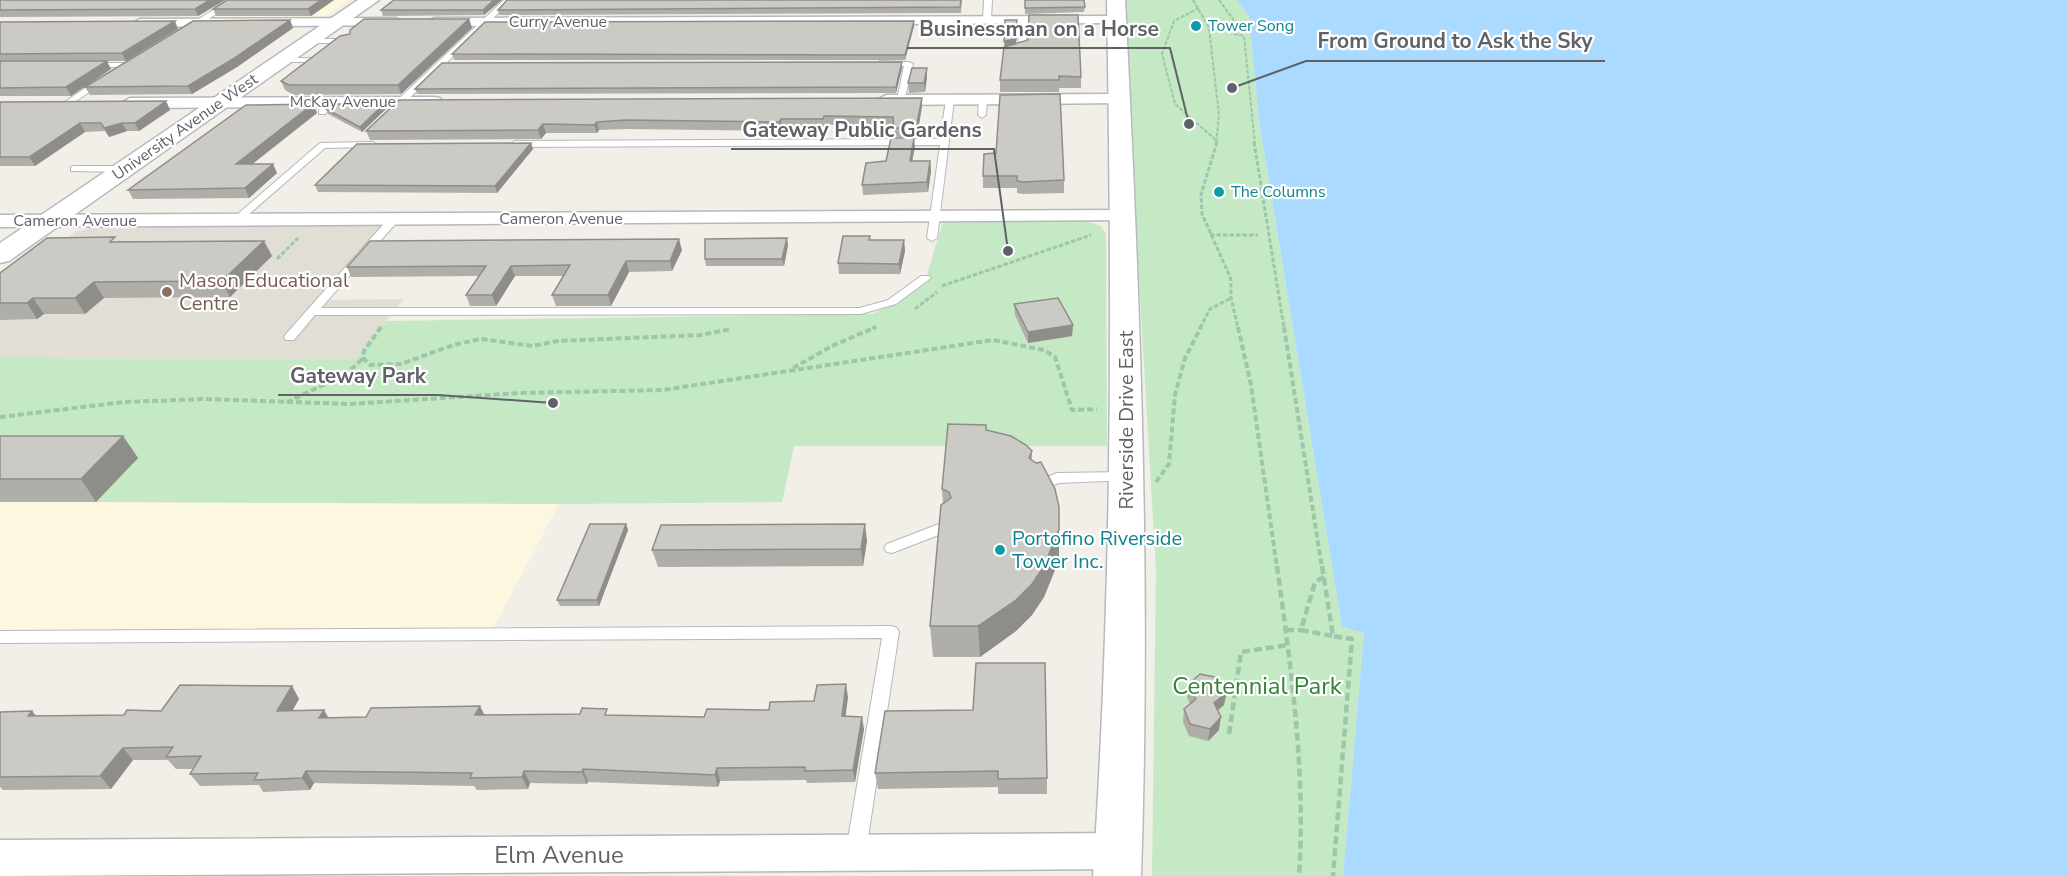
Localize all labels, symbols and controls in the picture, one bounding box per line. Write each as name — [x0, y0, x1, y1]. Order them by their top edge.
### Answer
callout: Businessman on a Horse — [907, 9, 1170, 48]
street label: Curry Avenue — [509, 11, 607, 33]
text: Businessman on a Horse — [919, 15, 1159, 43]
place label: Tower Song — [1208, 15, 1294, 37]
marker: Tower Song — [1189, 19, 1203, 33]
callout: From Ground to Ask the Sky — [1306, 22, 1605, 61]
text: From Ground to Ask the Sky — [1317, 27, 1593, 55]
street label: University Avenue West — [108, 68, 263, 186]
street label: McKay Avenue — [290, 91, 396, 113]
callout: Gateway Public Gardens — [731, 110, 994, 149]
text: Gateway Public Gardens — [742, 116, 982, 144]
place label: The Columns — [1231, 181, 1326, 203]
marker: The Columns — [1212, 185, 1226, 199]
street label: Cameron Avenue — [499, 208, 623, 230]
street label: Cameron Avenue — [13, 210, 137, 232]
place label: Mason Educational Centre — [179, 267, 349, 317]
marker: Mason Educational Centre — [160, 285, 174, 299]
street label: Riverside Drive East — [1113, 330, 1140, 509]
callout: Gateway Park — [278, 356, 438, 395]
text: Gateway Park — [290, 362, 427, 390]
place label: Portofino Riverside Tower Inc. — [1012, 525, 1182, 575]
marker: Portofino Riverside Tower Inc. — [993, 543, 1007, 557]
park label: Centennial Park — [1172, 670, 1343, 702]
street label: Elm Avenue — [494, 839, 624, 871]

